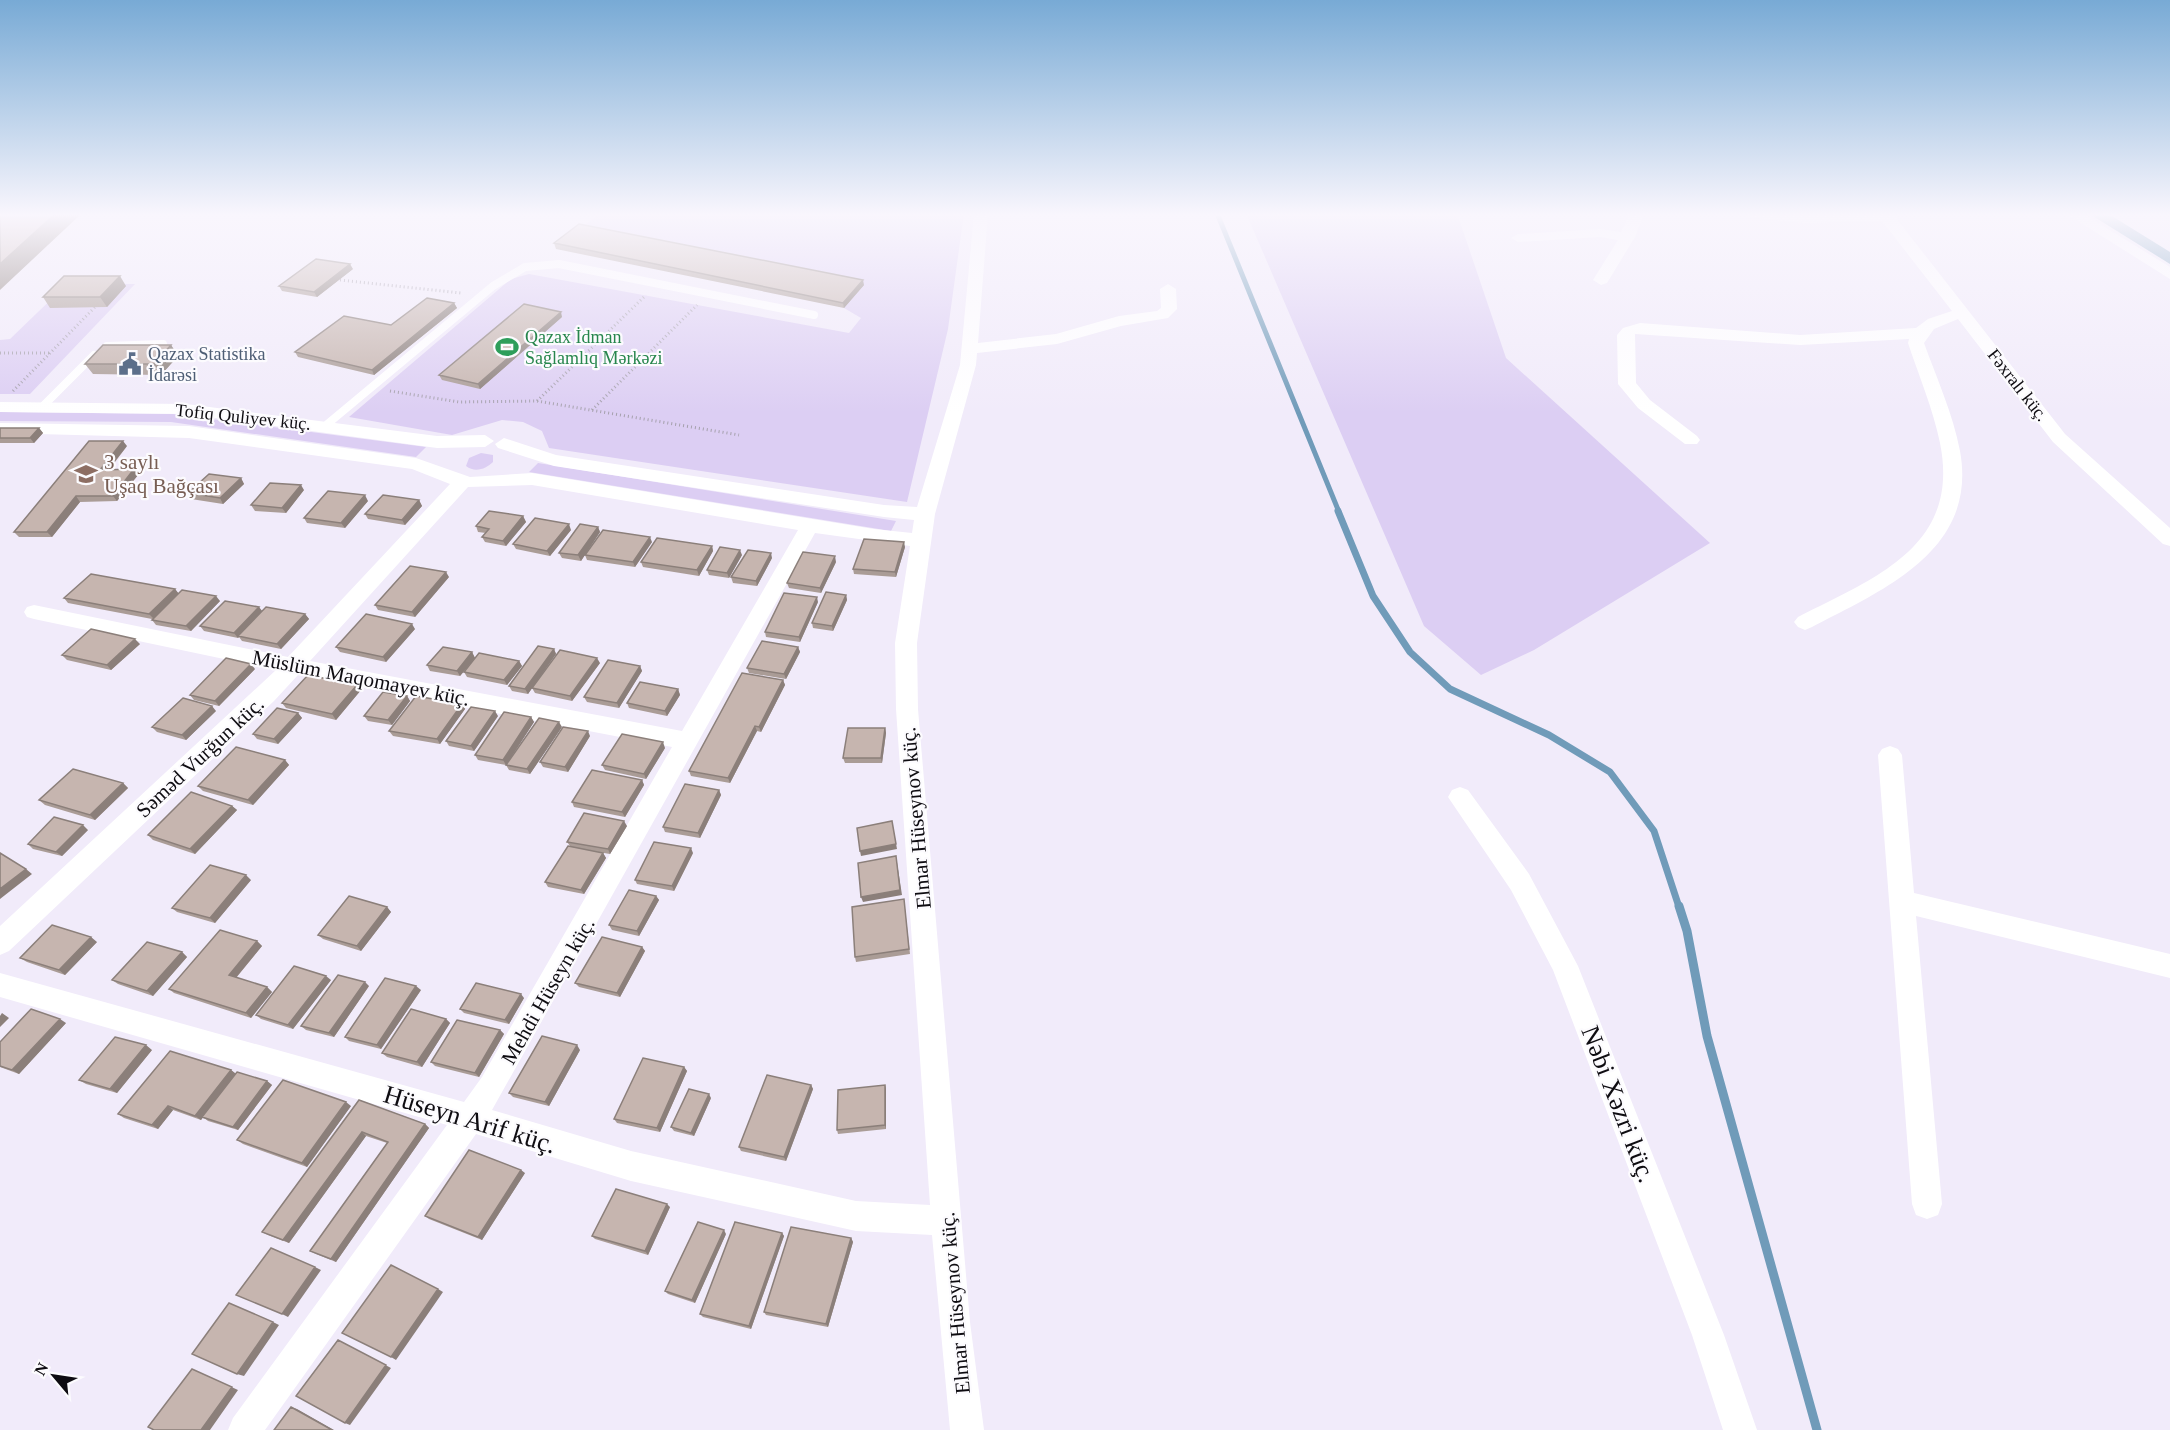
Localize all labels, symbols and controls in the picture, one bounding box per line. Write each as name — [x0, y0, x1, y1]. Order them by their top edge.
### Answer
place label: Qazax İdman Sağlamlıq Mərkəzi — [525, 327, 662, 368]
sports icon: Qazax İdman Sağlamlıq Mərkəzi — [494, 334, 520, 360]
place label: Qazax Statistika İdarəsi — [148, 344, 265, 385]
street label: Fəxralı küç. — [1984, 345, 2052, 425]
public building icon: Qazax Statistika İdarəsi — [117, 351, 143, 377]
street label: Tofiq Quliyev küç. — [174, 400, 312, 434]
place label: 3 saylı Uşaq Bağçası — [104, 450, 219, 498]
school or university icon: 3 saylı Uşaq Bağçası — [73, 461, 99, 487]
street label: Müslüm Maqomayev küç. — [250, 645, 472, 711]
street label: Səməd Vurğun küç. — [131, 692, 269, 822]
street label: Elmar Hüseynov küç. — [896, 726, 936, 910]
street label: Mehdi Hüseyn küç. — [496, 914, 600, 1068]
street label: Nəbi Xəzri küç. — [1575, 1022, 1662, 1187]
street label: Hüseyn Arif küç. — [380, 1080, 559, 1159]
street label: Elmar Hüseynov küç. — [935, 1211, 975, 1395]
north arrow — [24, 1346, 84, 1406]
text: N — [31, 1359, 52, 1378]

